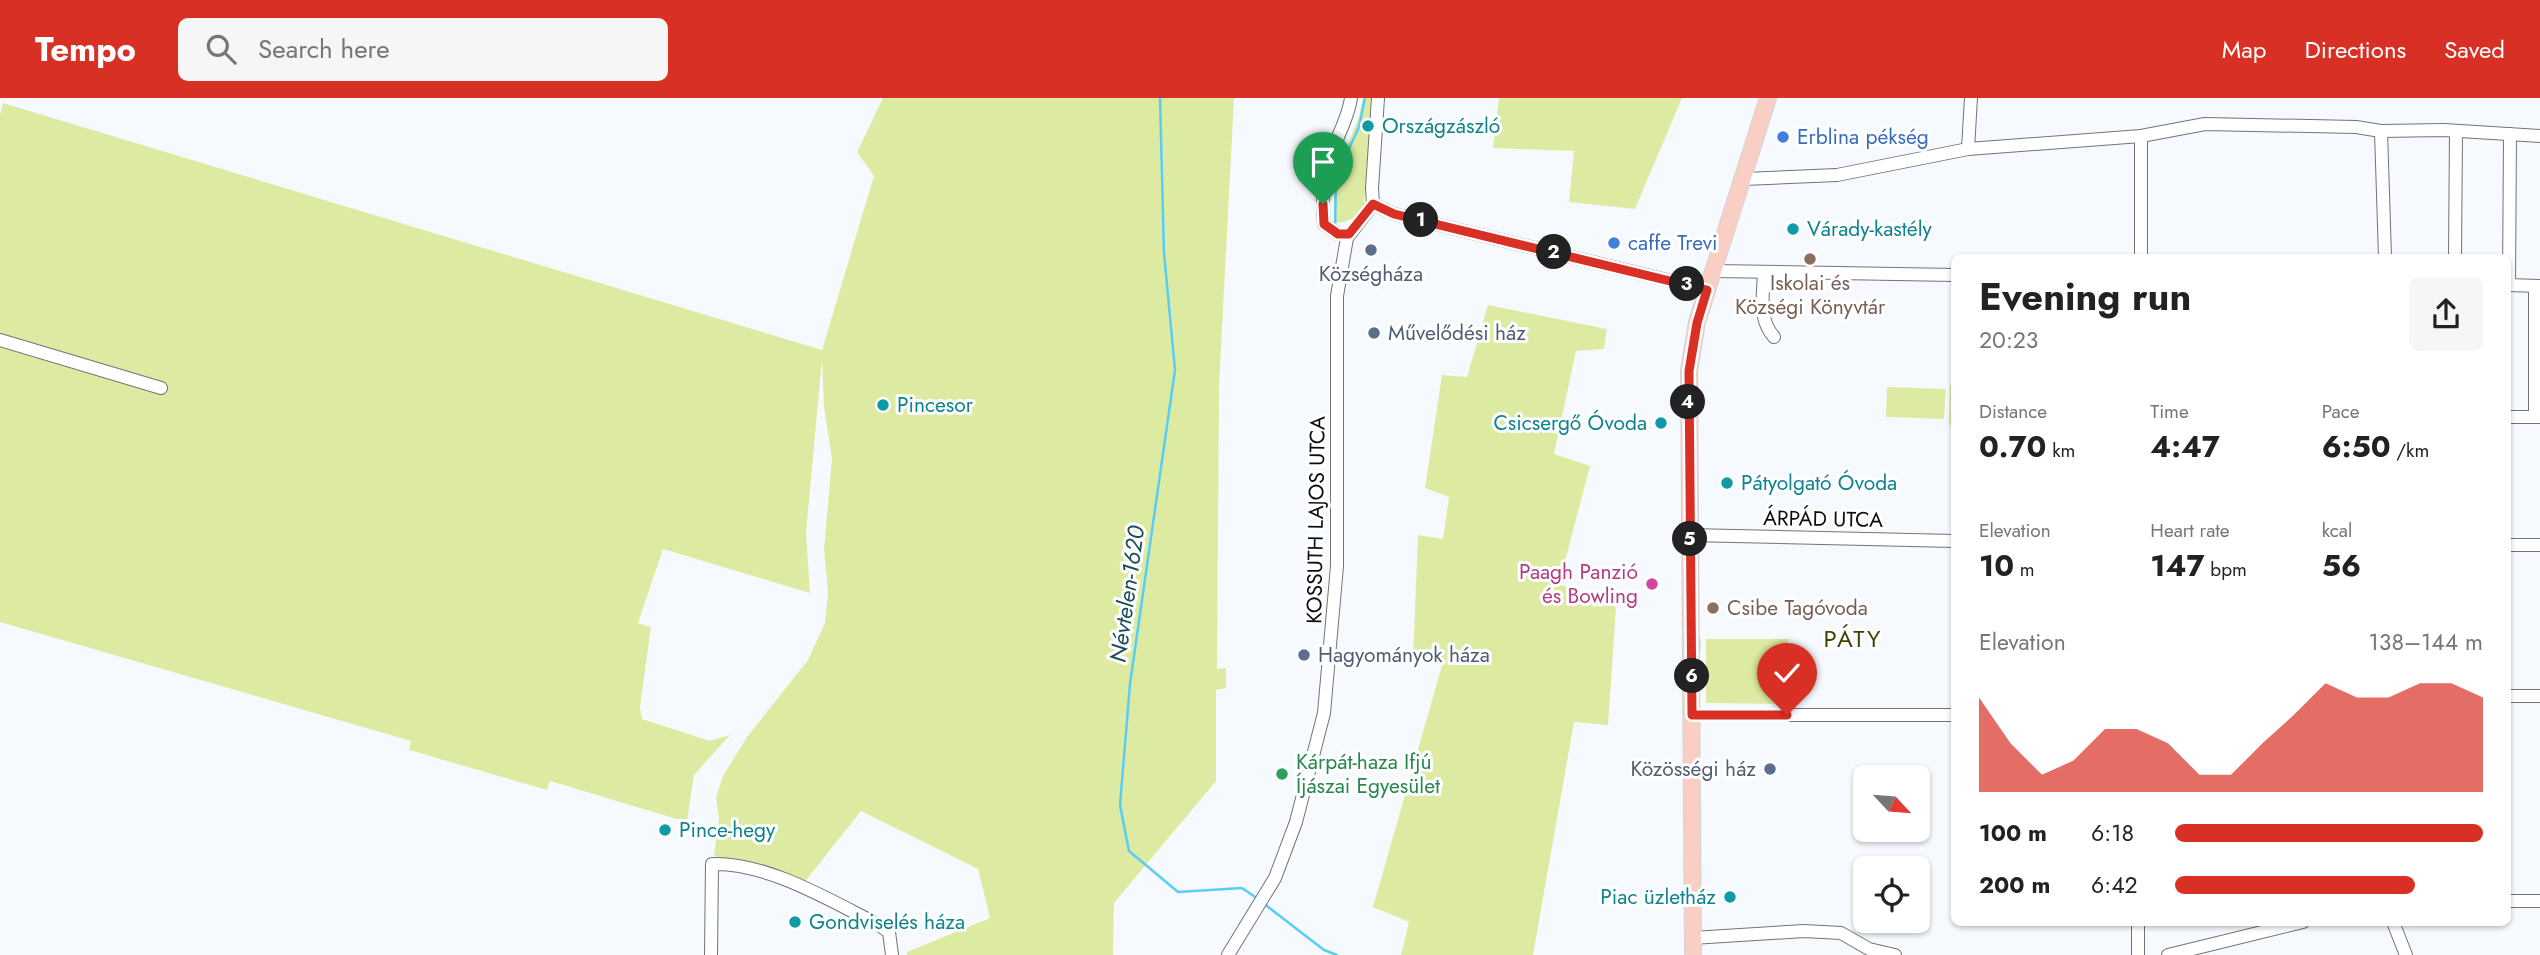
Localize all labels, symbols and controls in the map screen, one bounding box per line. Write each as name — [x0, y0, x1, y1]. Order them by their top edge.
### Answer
search box — [178, 18, 668, 81]
text: Tempo — [35, 26, 136, 73]
icon: search — [202, 30, 240, 68]
text: Search here — [258, 30, 390, 68]
text: Map — [2222, 32, 2267, 67]
text: Directions — [2305, 32, 2406, 67]
text: Saved — [2444, 32, 2505, 67]
place label: Országzászló — [1382, 111, 1500, 141]
marker: Országzászló — [1360, 118, 1376, 134]
place label: Erblina pékség — [1797, 122, 1929, 152]
marker: Erblina pékség — [1775, 129, 1791, 145]
pin — [1293, 132, 1353, 204]
icon: arrive — [1304, 143, 1342, 181]
pin: 1 — [1404, 202, 1438, 238]
text: 1 — [1416, 206, 1425, 233]
place label: Várady-kastély — [1807, 214, 1932, 244]
marker: Várady-kastély — [1785, 221, 1801, 237]
place label: caffe Trevi — [1628, 228, 1717, 258]
pin: 2 — [1536, 234, 1572, 270]
marker: caffe Trevi — [1606, 235, 1622, 251]
text: 2 — [1547, 238, 1560, 265]
marker: Községháza — [1363, 242, 1379, 258]
marker: Iskolai és Községi Könyvtár — [1802, 251, 1818, 267]
place label: Községháza — [1319, 259, 1423, 289]
pin: 3 — [1670, 266, 1704, 302]
place label: Iskolai és Községi Könyvtár — [1735, 268, 1886, 322]
text: Evening run — [1979, 269, 2191, 324]
text: 3 — [1681, 270, 1692, 297]
button: share — [2409, 277, 2483, 351]
place label: Művelődési ház — [1388, 318, 1526, 348]
text: 20:23 — [1979, 323, 2038, 357]
marker: Művelődési ház — [1366, 325, 1382, 341]
pin: 4 — [1670, 384, 1706, 420]
text: 4 — [1681, 388, 1694, 415]
place label: Pincesor — [897, 390, 974, 420]
marker: Pincesor — [875, 397, 891, 413]
text: Distance — [1979, 398, 2047, 425]
text: Time — [2150, 398, 2189, 425]
text: Pace — [2322, 398, 2360, 425]
place label: Csicsergő Óvoda — [1493, 408, 1647, 438]
marker: Csicsergő Óvoda — [1653, 415, 1669, 431]
street label: KOSSUTH LAJOS UTCA — [1299, 416, 1333, 624]
text: 0.70 — [1979, 425, 2046, 468]
text: 4:47 — [2150, 425, 2220, 468]
text: 6:50 — [2322, 425, 2391, 468]
text: km — [2046, 437, 2075, 464]
text: /km — [2391, 437, 2429, 464]
place label: Pátyolgató Óvoda — [1741, 468, 1897, 498]
marker: Pátyolgató Óvoda — [1719, 475, 1735, 491]
street label: ÁRPÁD UTCA — [1763, 503, 1883, 535]
text: Elevation — [1979, 517, 2051, 544]
text: Heart rate — [2150, 517, 2230, 544]
text: kcal — [2322, 517, 2352, 544]
pin: 5 — [1672, 522, 1708, 556]
water label: Névtelen-1620 — [1101, 523, 1153, 664]
text: 5 — [1683, 525, 1696, 552]
text: 10 — [1979, 544, 2014, 587]
text: 147 — [2150, 544, 2205, 587]
text: 56 — [2322, 544, 2361, 587]
text: m — [2014, 556, 2035, 583]
text: bpm — [2205, 556, 2247, 583]
place label: Paagh Panzió és Bowling — [1519, 557, 1638, 611]
marker: Paagh Panzió és Bowling — [1644, 576, 1660, 592]
place label: Csibe Tagóvoda — [1727, 593, 1868, 623]
marker: Csibe Tagóvoda — [1705, 600, 1721, 616]
district label: PÁTY — [1824, 621, 1882, 656]
text: Elevation — [1979, 625, 2066, 659]
text: 138–144 m — [2369, 625, 2483, 659]
place label: Hagyományok háza — [1318, 640, 1490, 670]
pin — [1757, 643, 1817, 715]
marker: Hagyományok háza — [1296, 647, 1312, 663]
icon: check — [1768, 654, 1806, 692]
pin: 6 — [1674, 658, 1710, 694]
text: 6 — [1685, 662, 1698, 689]
place label: Kárpát-haza Ifjú Íjászai Egyesület — [1296, 747, 1440, 801]
place label: Közösségi ház — [1630, 754, 1756, 784]
marker: Közösségi ház — [1762, 761, 1778, 777]
north arrow — [1853, 765, 1930, 842]
map controls — [1853, 765, 1930, 933]
marker: Kárpát-haza Ifjú Íjászai Egyesület — [1274, 766, 1290, 782]
place label: Pince-hegy — [679, 815, 776, 845]
text: 100 m — [1979, 816, 2047, 850]
text: 6:18 — [2091, 816, 2134, 850]
marker: Pince-hegy — [657, 822, 673, 838]
button: locate — [1853, 856, 1930, 933]
text: 200 m — [1979, 868, 2050, 902]
text: 6:42 — [2091, 868, 2138, 902]
place label: Piac üzletház — [1600, 882, 1716, 912]
marker: Piac üzletház — [1722, 889, 1738, 905]
place label: Gondviselés háza — [809, 907, 965, 937]
marker: Gondviselés háza — [787, 914, 803, 930]

